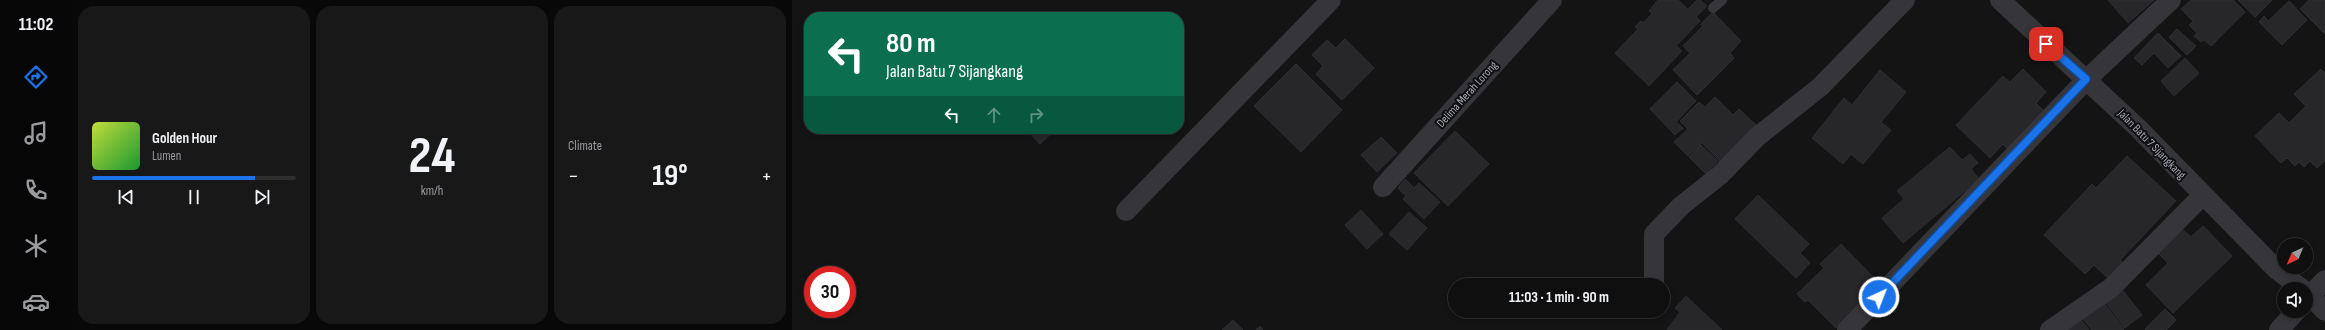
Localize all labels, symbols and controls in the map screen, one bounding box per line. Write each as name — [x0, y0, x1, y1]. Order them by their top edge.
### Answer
text: 11:02 — [19, 14, 53, 35]
text: 80 m — [886, 27, 935, 60]
pin — [2029, 27, 2063, 61]
icon: left — [820, 28, 872, 80]
icon: arrive — [2035, 33, 2057, 55]
street label: Delima Merah Lorong — [1434, 58, 1501, 131]
text: Jalan Batu 7 Sijangkang — [886, 61, 1023, 82]
icon: directions — [22, 63, 50, 91]
icon: left — [941, 104, 963, 126]
icon: ahead — [983, 104, 1005, 126]
icon: right — [1025, 104, 1047, 126]
street label: Jalan Batu 7 Sijangkang — [2114, 106, 2189, 183]
icon: music — [22, 119, 50, 147]
text: 24 — [409, 125, 455, 188]
text: Golden Hour — [152, 129, 217, 148]
text: Climate — [568, 138, 602, 154]
text: Lumen — [152, 148, 181, 164]
text: 19° — [652, 158, 688, 194]
text: − — [568, 163, 579, 190]
text: + — [761, 163, 772, 190]
icon: phone — [22, 176, 50, 204]
text: km/h — [421, 183, 443, 199]
icon: previous — [115, 186, 137, 208]
icon: pause — [183, 186, 205, 208]
icon: next — [251, 186, 273, 208]
icon: climate — [22, 232, 50, 260]
north arrow — [2277, 238, 2313, 274]
map controls — [2277, 238, 2313, 318]
speed limit sign: 30 — [804, 266, 856, 318]
position arrow — [1858, 276, 1900, 318]
button: sound — [2277, 282, 2313, 318]
icon: car — [22, 288, 50, 316]
text: 11:03 · 1 min · 90 m — [1509, 288, 1609, 307]

